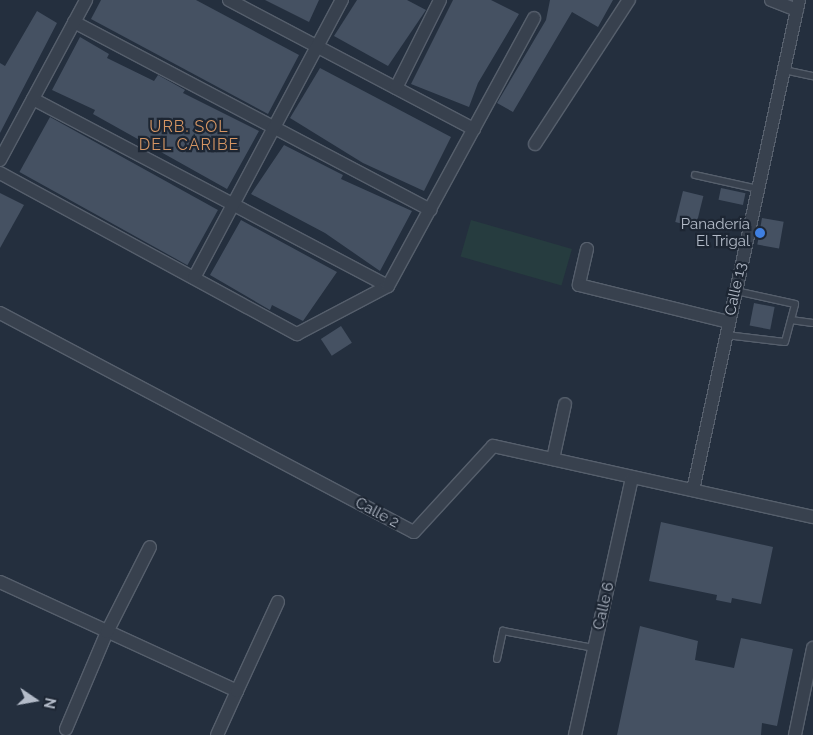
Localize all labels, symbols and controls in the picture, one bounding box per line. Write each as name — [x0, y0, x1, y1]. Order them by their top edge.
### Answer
district label: URB. SOL DEL CARIBE — [137, 117, 241, 155]
place label: Panadería El Trigal — [681, 215, 750, 250]
marker: Panadería El Trigal — [754, 227, 766, 239]
street label: Calle 13 — [722, 261, 750, 317]
street label: Calle 2 — [352, 494, 402, 532]
street label: Calle 6 — [590, 580, 618, 632]
north arrow — [10, 675, 60, 725]
text: N — [41, 696, 59, 710]

